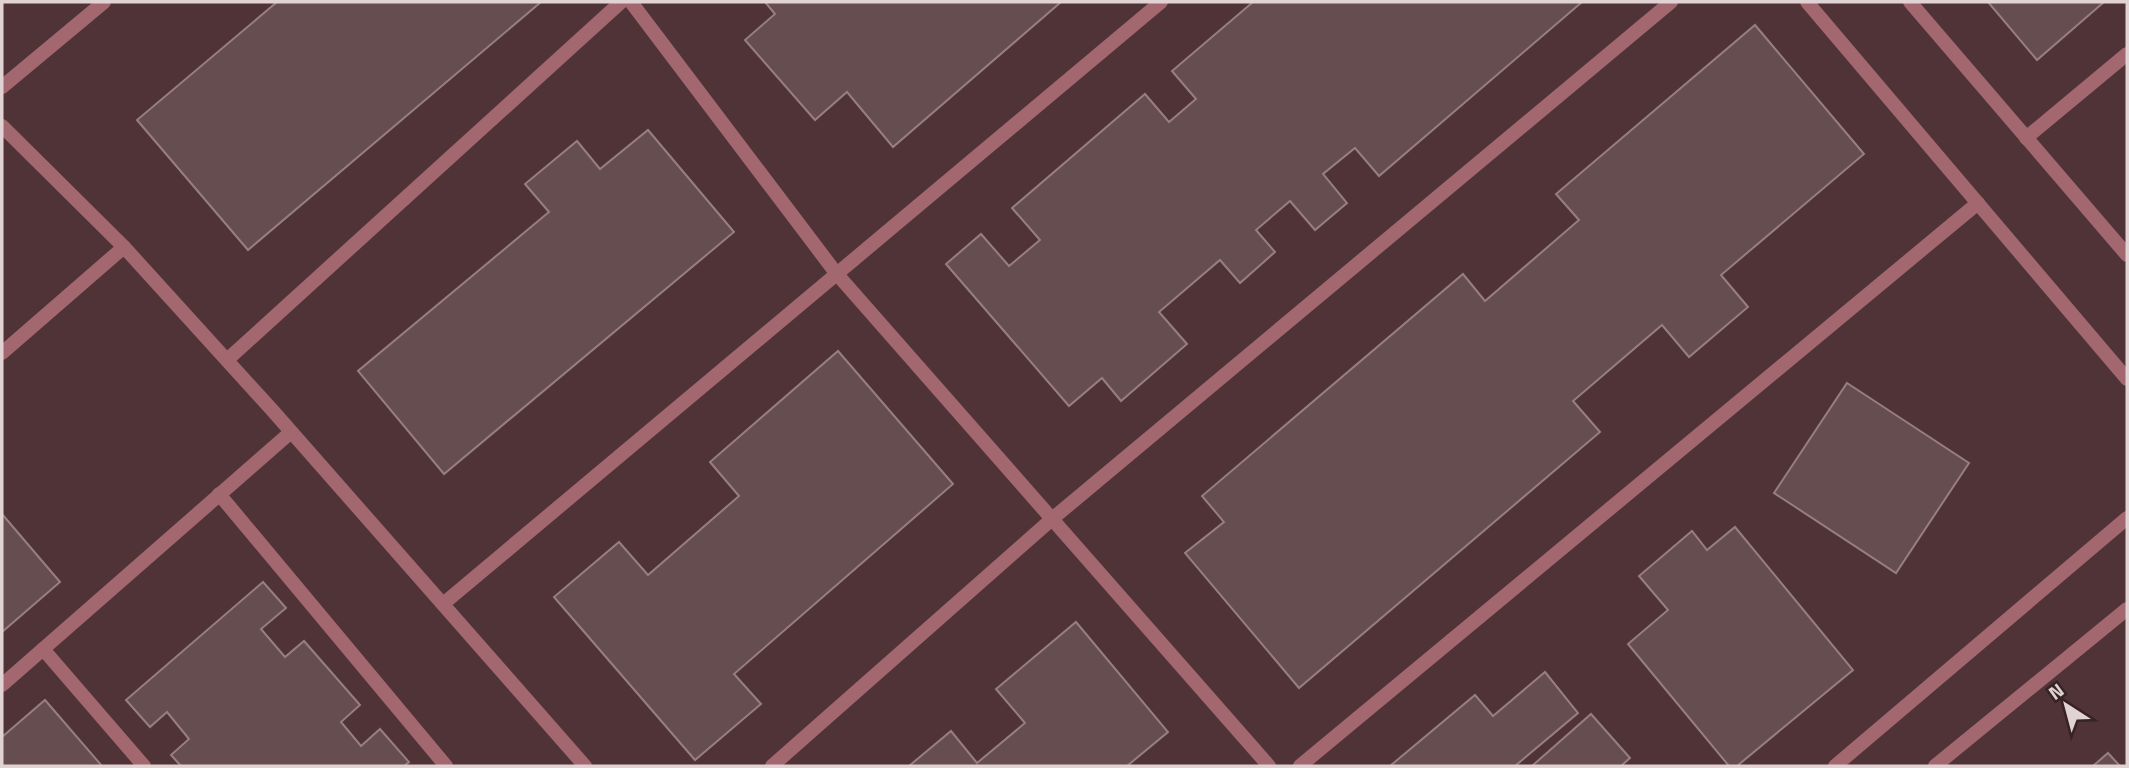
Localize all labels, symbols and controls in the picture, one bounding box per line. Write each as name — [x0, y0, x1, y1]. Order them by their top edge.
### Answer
north arrow — [2031, 670, 2101, 740]
text: N — [2042, 675, 2070, 706]

